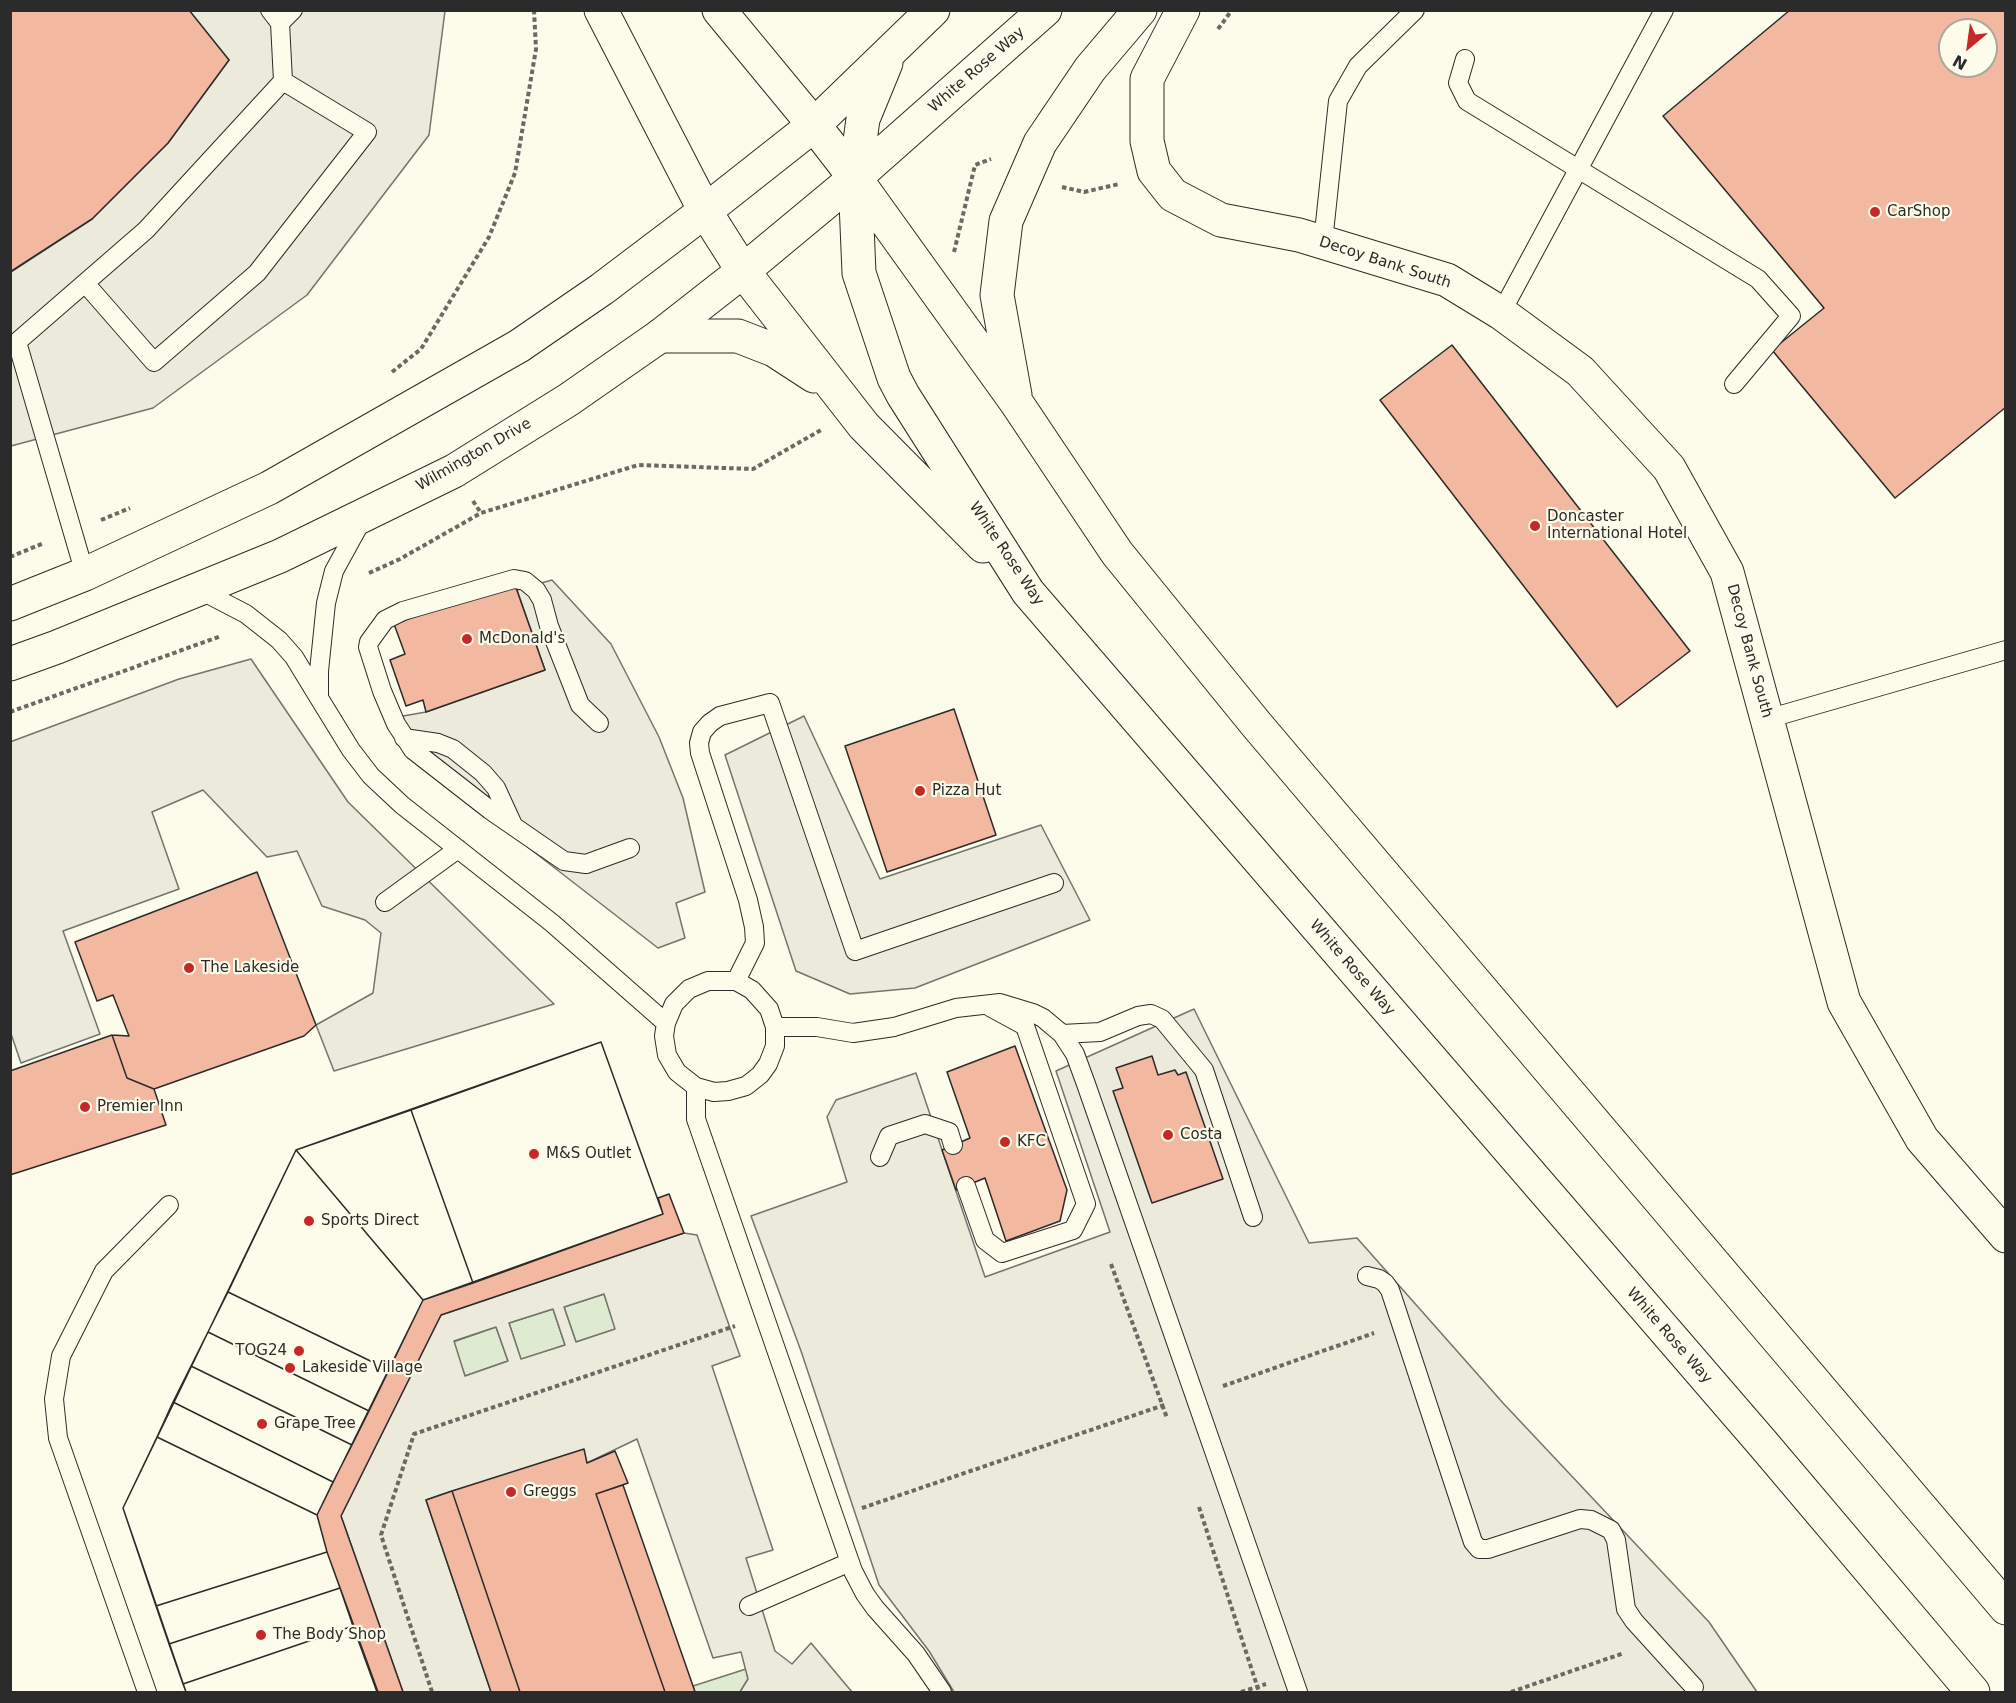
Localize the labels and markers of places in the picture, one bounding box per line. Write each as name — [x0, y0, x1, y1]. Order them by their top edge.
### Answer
place label: CarShop — [1887, 203, 1951, 221]
marker: CarShop — [1868, 205, 1882, 219]
place label: Doncaster International Hotel — [1547, 508, 1687, 543]
marker: Doncaster International Hotel — [1528, 519, 1542, 533]
place label: McDonald's — [479, 630, 565, 648]
marker: McDonald's — [460, 632, 474, 646]
place label: Pizza Hut — [932, 782, 1001, 800]
marker: Pizza Hut — [913, 784, 927, 798]
place label: The Lakeside — [201, 959, 299, 977]
marker: The Lakeside — [182, 961, 196, 975]
place label: Premier Inn — [97, 1098, 183, 1116]
marker: Premier Inn — [78, 1100, 92, 1114]
place label: Costa — [1180, 1126, 1223, 1144]
marker: Costa — [1161, 1128, 1175, 1142]
place label: KFC — [1017, 1133, 1046, 1151]
marker: KFC — [998, 1135, 1012, 1149]
place label: M&S Outlet — [546, 1145, 631, 1163]
marker: M&S Outlet — [527, 1147, 541, 1161]
place label: Sports Direct — [321, 1212, 419, 1230]
marker: Sports Direct — [302, 1214, 316, 1228]
place label: TOG24 — [235, 1342, 287, 1360]
marker: TOG24 — [292, 1344, 306, 1358]
place label: Lakeside Village — [302, 1359, 423, 1377]
marker: Lakeside Village — [283, 1361, 297, 1375]
place label: Grape Tree — [274, 1415, 356, 1433]
marker: Grape Tree — [255, 1417, 269, 1431]
place label: Greggs — [523, 1483, 577, 1501]
marker: Greggs — [504, 1485, 518, 1499]
place label: The Body Shop — [273, 1626, 386, 1644]
marker: The Body Shop — [254, 1628, 268, 1642]

